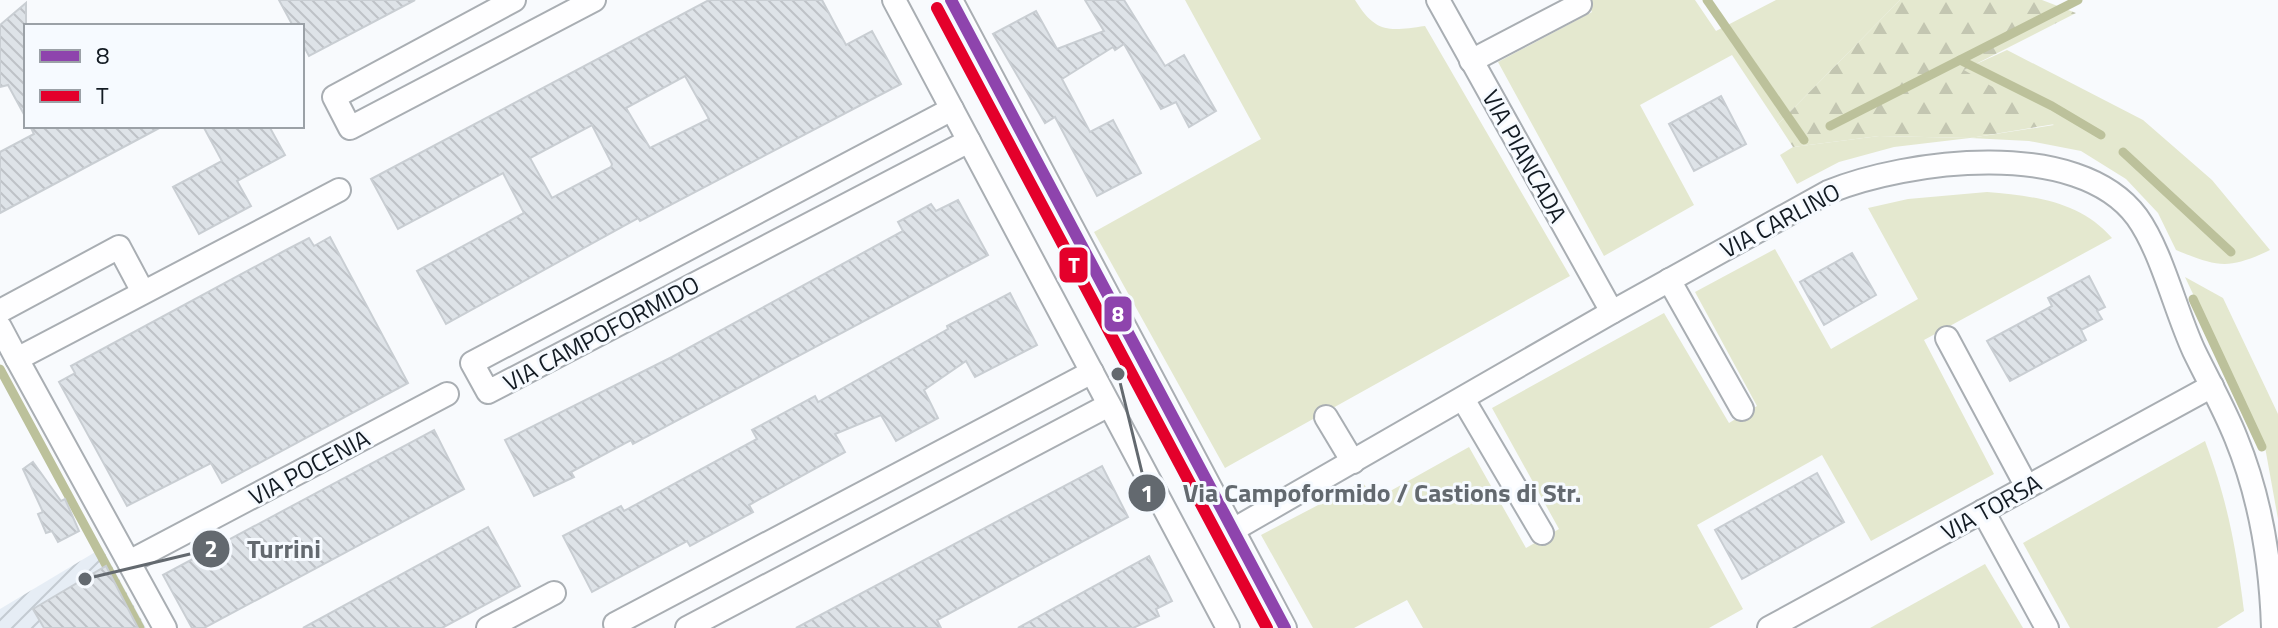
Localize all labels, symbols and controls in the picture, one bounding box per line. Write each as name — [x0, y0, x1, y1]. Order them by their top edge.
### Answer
legend — [24, 24, 304, 128]
text: 8 — [96, 37, 109, 73]
text: T — [96, 77, 109, 113]
street label: VIA PIANCADA — [1474, 83, 1576, 229]
street label: VIA CARLINO — [1714, 173, 1846, 267]
line badge: T — [1058, 246, 1089, 284]
text: T — [1068, 248, 1080, 282]
street label: VIA CAMPOFORMIDO — [497, 266, 705, 400]
line badge: 8 — [1103, 295, 1133, 333]
text: 8 — [1112, 297, 1124, 331]
street label: VIA POCENIA — [242, 420, 376, 514]
street label: VIA TORSA — [1934, 465, 2048, 549]
callout: Via Campoformido / Castions di Str. — [1127, 468, 1597, 518]
text: Via Campoformido / Castions di Str. — [1183, 473, 1581, 512]
text: 1 — [1140, 475, 1154, 511]
callout: Turrini — [191, 524, 337, 574]
text: Turrini — [247, 529, 321, 568]
text: 2 — [204, 530, 218, 566]

